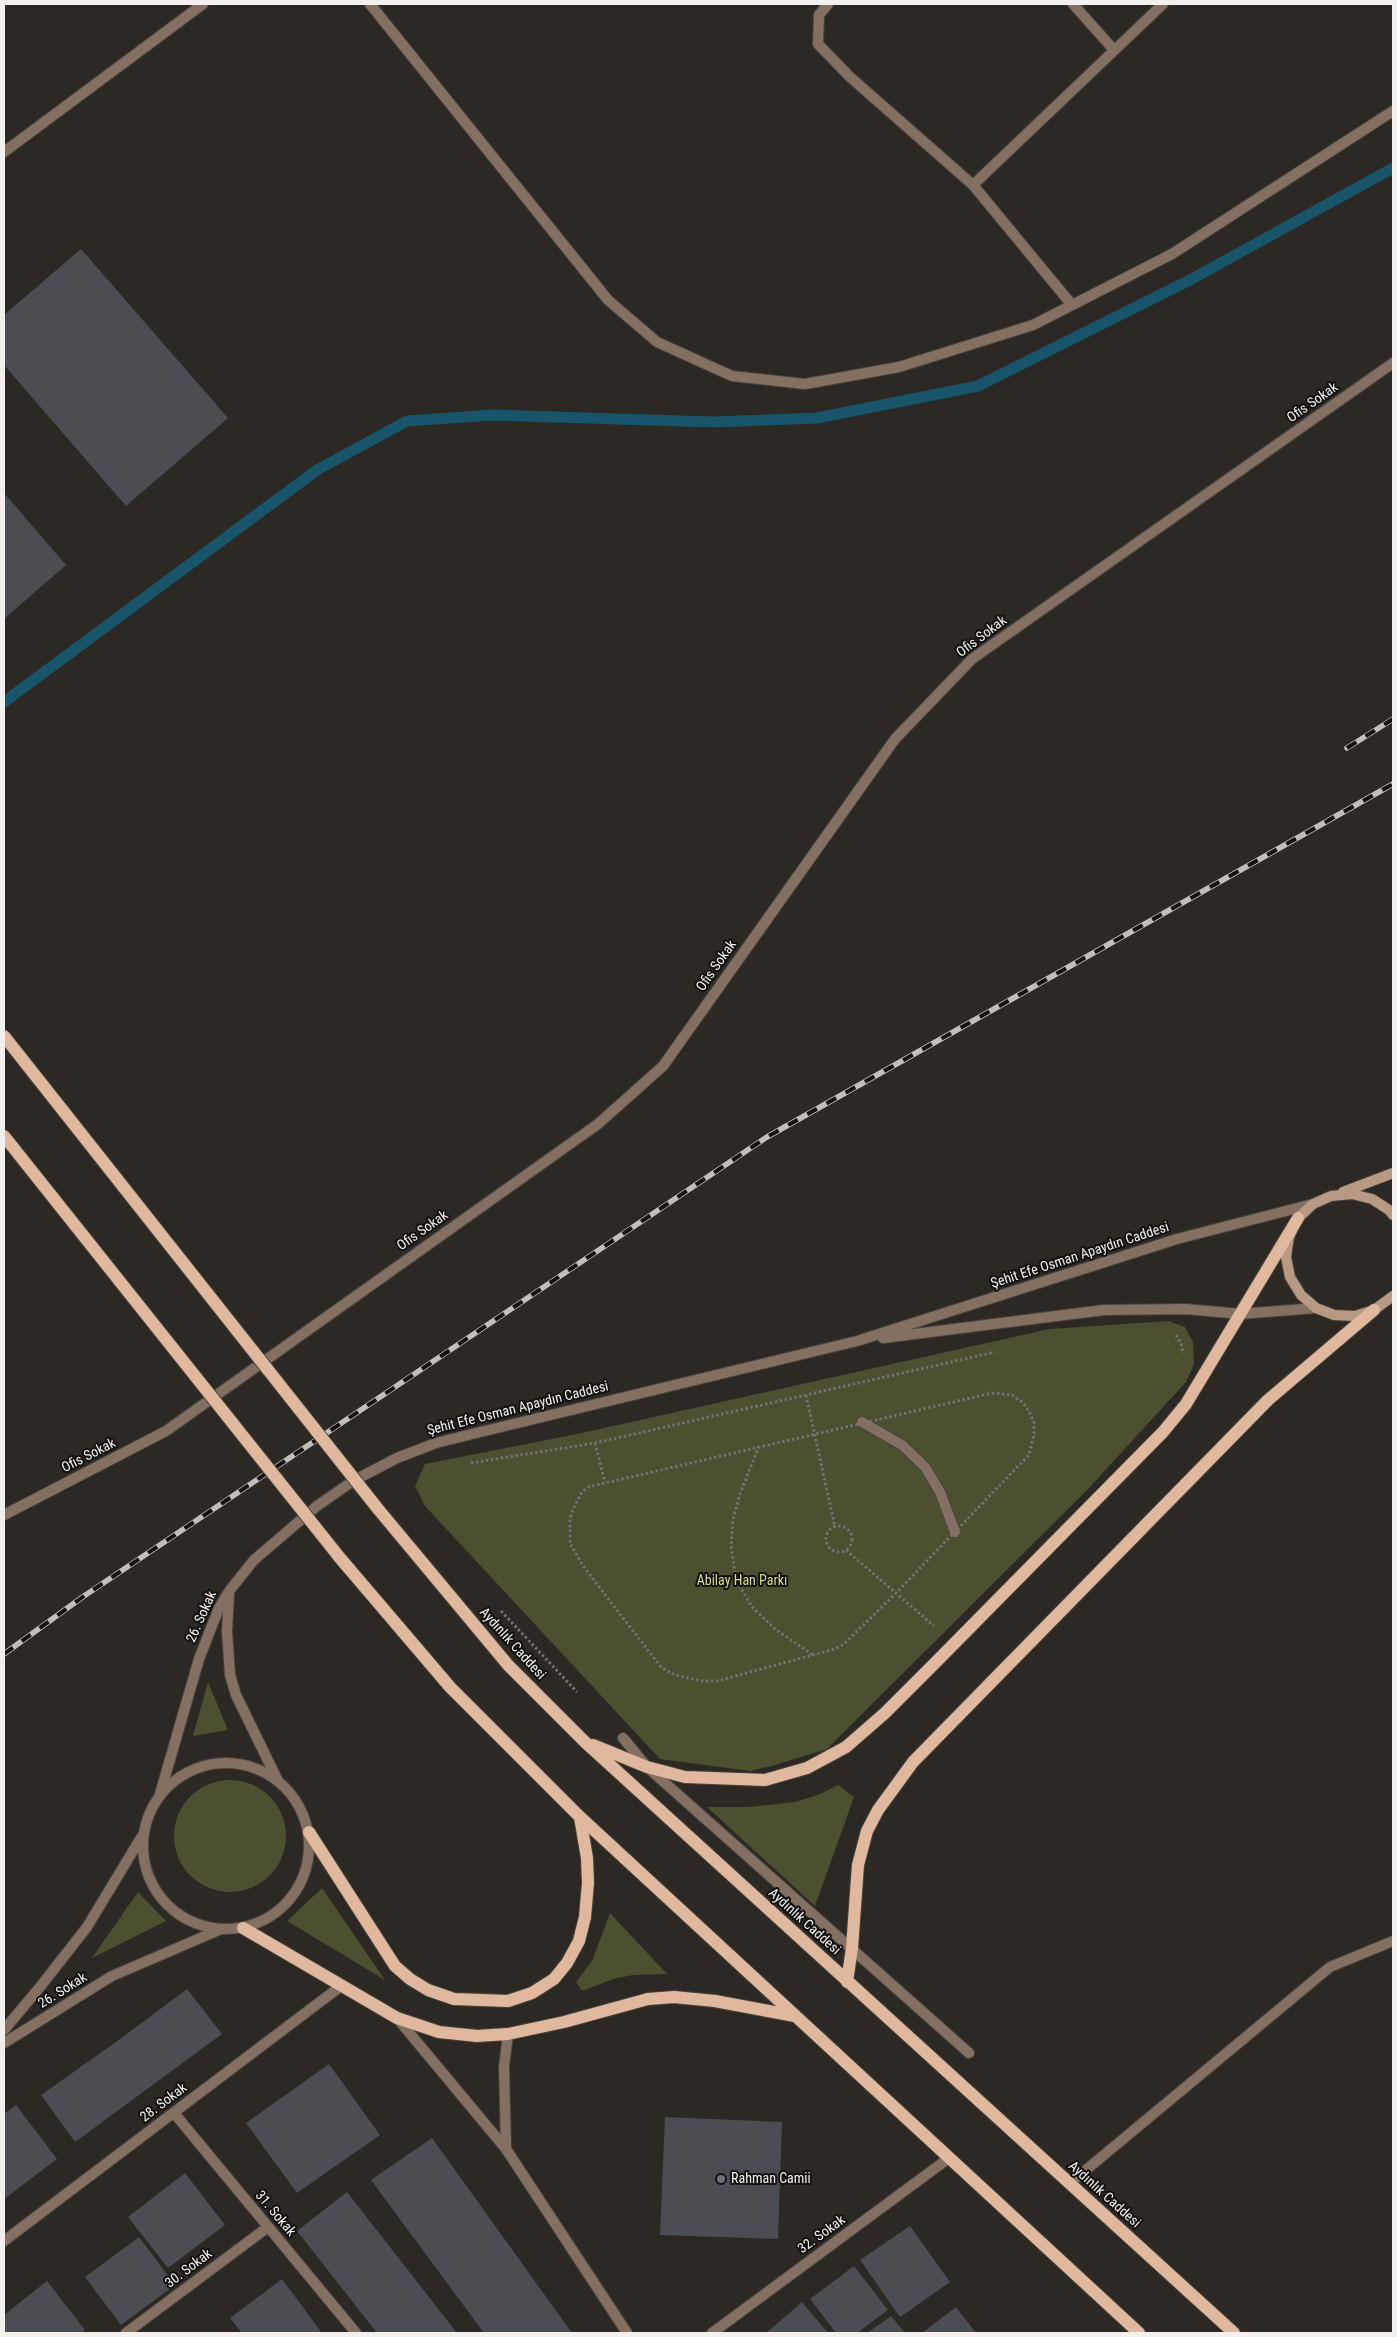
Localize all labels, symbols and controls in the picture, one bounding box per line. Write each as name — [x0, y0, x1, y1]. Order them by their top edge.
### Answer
street label: Ofis Sokak — [1284, 379, 1342, 427]
street label: Ofis Sokak — [954, 613, 1010, 661]
street label: Ofis Sokak — [693, 937, 741, 995]
street label: Ofis Sokak — [394, 1207, 452, 1255]
street label: Şehit Efe Osman Apaydın Caddesi — [989, 1219, 1171, 1293]
street label: Şehit Efe Osman Apaydın Caddesi — [426, 1378, 610, 1440]
street label: Ofis Sokak — [59, 1435, 119, 1477]
park label: Abilay Han Parkı — [697, 1573, 787, 1589]
street label: 26. Sokak — [183, 1589, 221, 1645]
street label: Aydınlık Caddesi — [475, 1604, 549, 1684]
street label: Aydınlık Caddesi — [764, 1885, 844, 1959]
street label: 26. Sokak — [36, 1969, 90, 2013]
street label: 28. Sokak — [137, 2080, 191, 2126]
street label: Aydınlık Caddesi — [1064, 2158, 1144, 2232]
place label: Rahman Camii — [731, 2171, 811, 2187]
marker: Rahman Camii — [715, 2173, 727, 2185]
street label: 31. Sokak — [251, 2188, 299, 2240]
street label: 32. Sokak — [795, 2212, 849, 2258]
street label: 30. Sokak — [162, 2246, 216, 2292]

